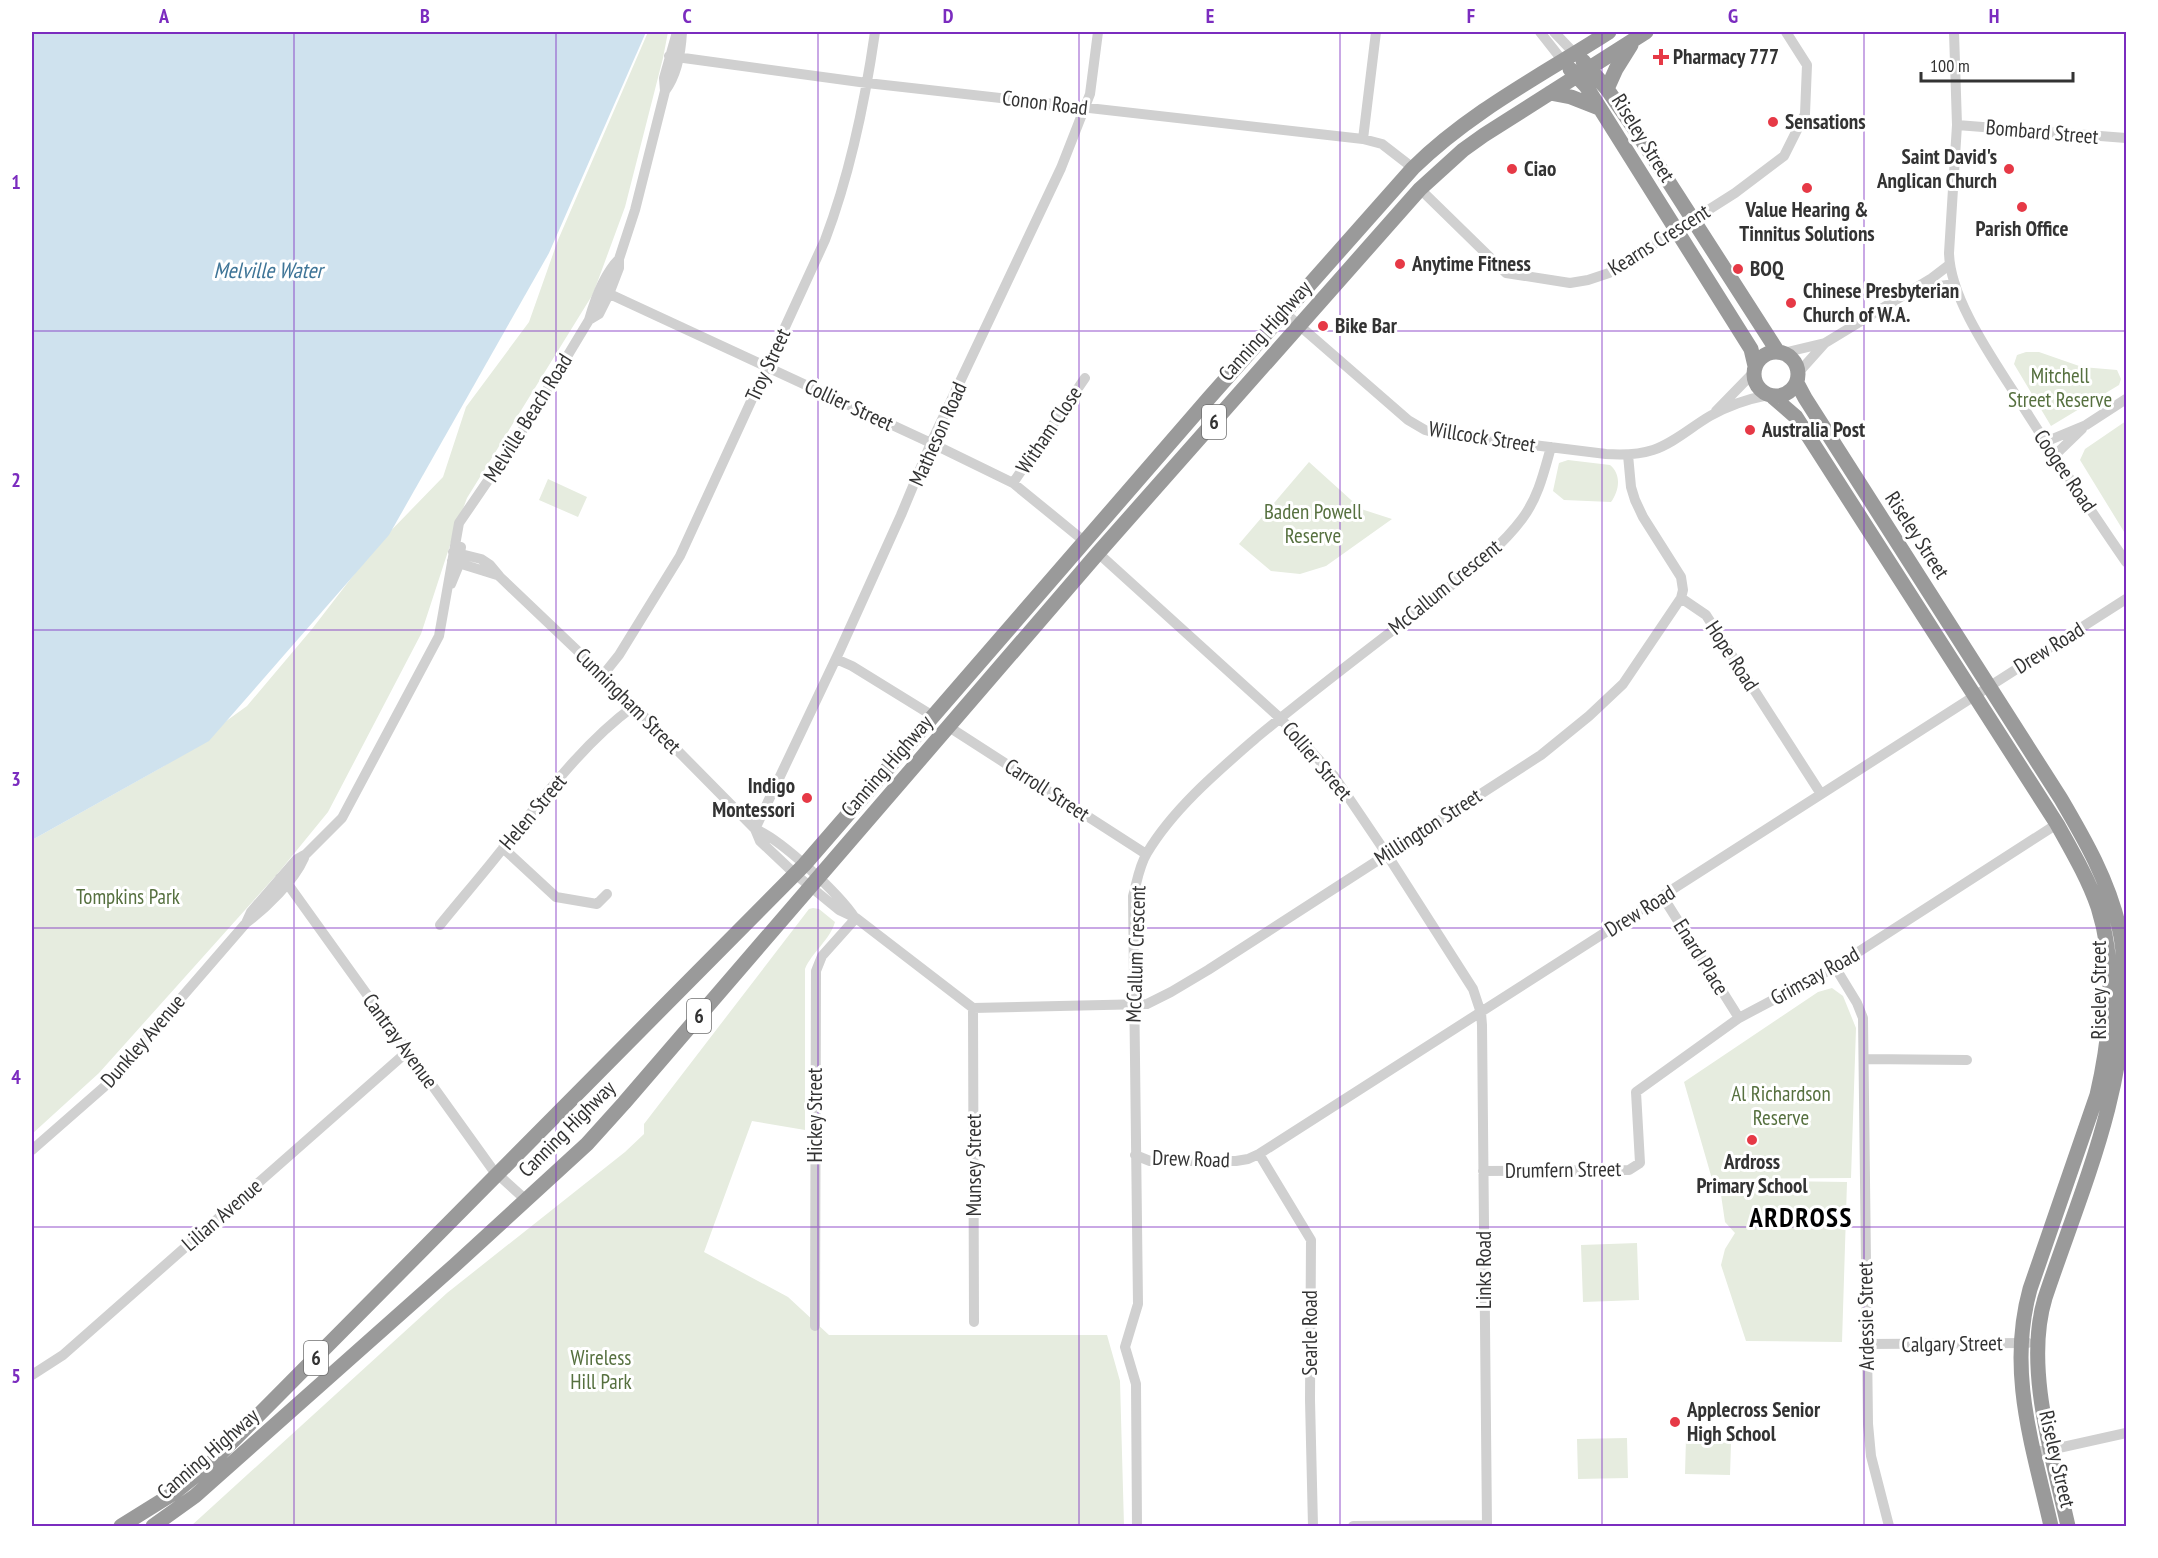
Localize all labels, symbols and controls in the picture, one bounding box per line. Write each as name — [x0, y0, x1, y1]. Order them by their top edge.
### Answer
text: A — [158, 3, 170, 29]
text: B — [420, 3, 430, 29]
text: C — [682, 3, 692, 29]
text: D — [943, 3, 954, 29]
text: E — [1206, 3, 1214, 29]
text: F — [1467, 3, 1475, 29]
text: G — [1728, 3, 1738, 29]
text: H — [1989, 3, 1999, 29]
place label: Pharmacy 777 — [1673, 43, 1779, 70]
scale bar — [1921, 45, 2072, 83]
marker: Pharmacy 777 — [1654, 50, 1668, 64]
text: 100 m — [1930, 54, 1970, 77]
street label: Conon Road — [1001, 84, 1089, 121]
street label: Riseley Street — [1606, 89, 1681, 187]
place label: Sensations — [1785, 108, 1866, 135]
street label: Bombard Street — [1985, 113, 2100, 150]
marker: Sensations — [1766, 115, 1780, 129]
place label: Saint David's Anglican Church — [1876, 143, 1997, 194]
place label: Ciao — [1524, 155, 1556, 182]
marker: Ciao — [1505, 162, 1519, 176]
marker: Saint David's Anglican Church — [2002, 162, 2016, 176]
text: 1 — [11, 169, 21, 195]
marker: Value Hearing & Tinnitus Solutions — [1800, 181, 1814, 195]
place label: Value Hearing & Tinnitus Solutions — [1739, 196, 1875, 247]
street label: Kearns Crescent — [1603, 198, 1715, 281]
marker: Parish Office — [2015, 200, 2029, 214]
place label: Parish Office — [1976, 215, 2068, 242]
place label: Anytime Fitness — [1411, 250, 1531, 277]
place label: BOQ — [1750, 255, 1785, 282]
water label: Melville Water — [213, 256, 325, 284]
marker: Anytime Fitness — [1393, 257, 1407, 271]
marker: BOQ — [1731, 262, 1745, 276]
street label: Canning Highway — [1212, 275, 1317, 387]
place label: Chinese Presbyterian Church of W.A. — [1803, 277, 1959, 328]
marker: Chinese Presbyterian Church of W.A. — [1784, 296, 1798, 310]
place label: Bike Bar — [1335, 312, 1398, 339]
marker: Bike Bar — [1316, 319, 1330, 333]
street label: Troy Street — [739, 324, 796, 406]
street label: Melville Beach Road — [477, 348, 578, 487]
park label: Mitchell Street Reserve — [2008, 362, 2112, 413]
street label: Collier Street — [801, 372, 898, 437]
street label: Matheson Road — [903, 378, 972, 490]
street label: Witham Close — [1010, 381, 1088, 479]
road number: 6 — [1202, 405, 1226, 439]
street label: Willcock Street — [1427, 415, 1538, 458]
place label: Australia Post — [1761, 416, 1865, 443]
marker: Australia Post — [1743, 423, 1757, 437]
street label: Coogee Road — [2028, 424, 2103, 517]
text: 2 — [11, 467, 21, 493]
street label: Riseley Street — [1879, 486, 1956, 584]
park label: Baden Powell Reserve — [1264, 498, 1362, 549]
street label: McCallum Crescent — [1383, 533, 1507, 640]
street label: Hope Road — [1700, 615, 1765, 696]
street label: Drew Road — [2009, 616, 2089, 680]
street label: Cunningham Street — [570, 642, 687, 759]
street label: Canning Highway — [835, 709, 938, 822]
street label: Collier Street — [1277, 716, 1358, 806]
street label: Carroll Street — [1000, 752, 1095, 827]
text: 3 — [11, 766, 21, 792]
street label: Helen Street — [493, 768, 572, 855]
place label: Indigo Montessori — [712, 772, 795, 823]
street label: Millington Street — [1369, 782, 1487, 871]
marker: Indigo Montessori — [800, 791, 814, 805]
street label: Drew Road — [1600, 879, 1680, 943]
park label: Tompkins Park — [76, 883, 180, 910]
street label: McCallum Crescent — [1120, 885, 1151, 1023]
street label: Enard Place — [1668, 914, 1735, 1000]
street label: Grimsay Road — [1766, 940, 1864, 1011]
street label: Riseley Street — [2085, 940, 2112, 1039]
street label: Dunkley Avenue — [95, 988, 191, 1093]
street label: Cantray Avenue — [357, 988, 444, 1094]
road number: 6 — [687, 999, 711, 1033]
text: 4 — [11, 1064, 21, 1090]
street label: Hickey Street — [801, 1067, 828, 1162]
street label: Canning Highway — [512, 1074, 621, 1183]
park label: Al Richardson Reserve — [1731, 1080, 1831, 1131]
street label: Munsey Street — [960, 1114, 987, 1216]
marker: Ardross Primary School — [1745, 1133, 1759, 1147]
street label: Drew Road — [1152, 1144, 1230, 1173]
place label: Ardross Primary School — [1696, 1148, 1808, 1199]
street label: Drumfern Street — [1505, 1155, 1622, 1184]
street label: Lilian Avenue — [176, 1173, 267, 1257]
district label: ARDROSS — [1748, 1200, 1853, 1234]
street label: Links Road — [1470, 1231, 1497, 1309]
street label: Ardessie Street — [1851, 1261, 1880, 1371]
street label: Searle Road — [1296, 1290, 1323, 1376]
street label: Calgary Street — [1901, 1329, 2003, 1358]
road number: 6 — [304, 1341, 328, 1375]
park label: Wireless Hill Park — [570, 1344, 632, 1395]
text: 5 — [11, 1363, 21, 1389]
place label: Applecross Senior High School — [1686, 1396, 1821, 1447]
street label: Canning Highway — [151, 1402, 264, 1505]
street label: Riseley Street — [2033, 1408, 2082, 1510]
marker: Applecross Senior High School — [1668, 1415, 1682, 1429]

